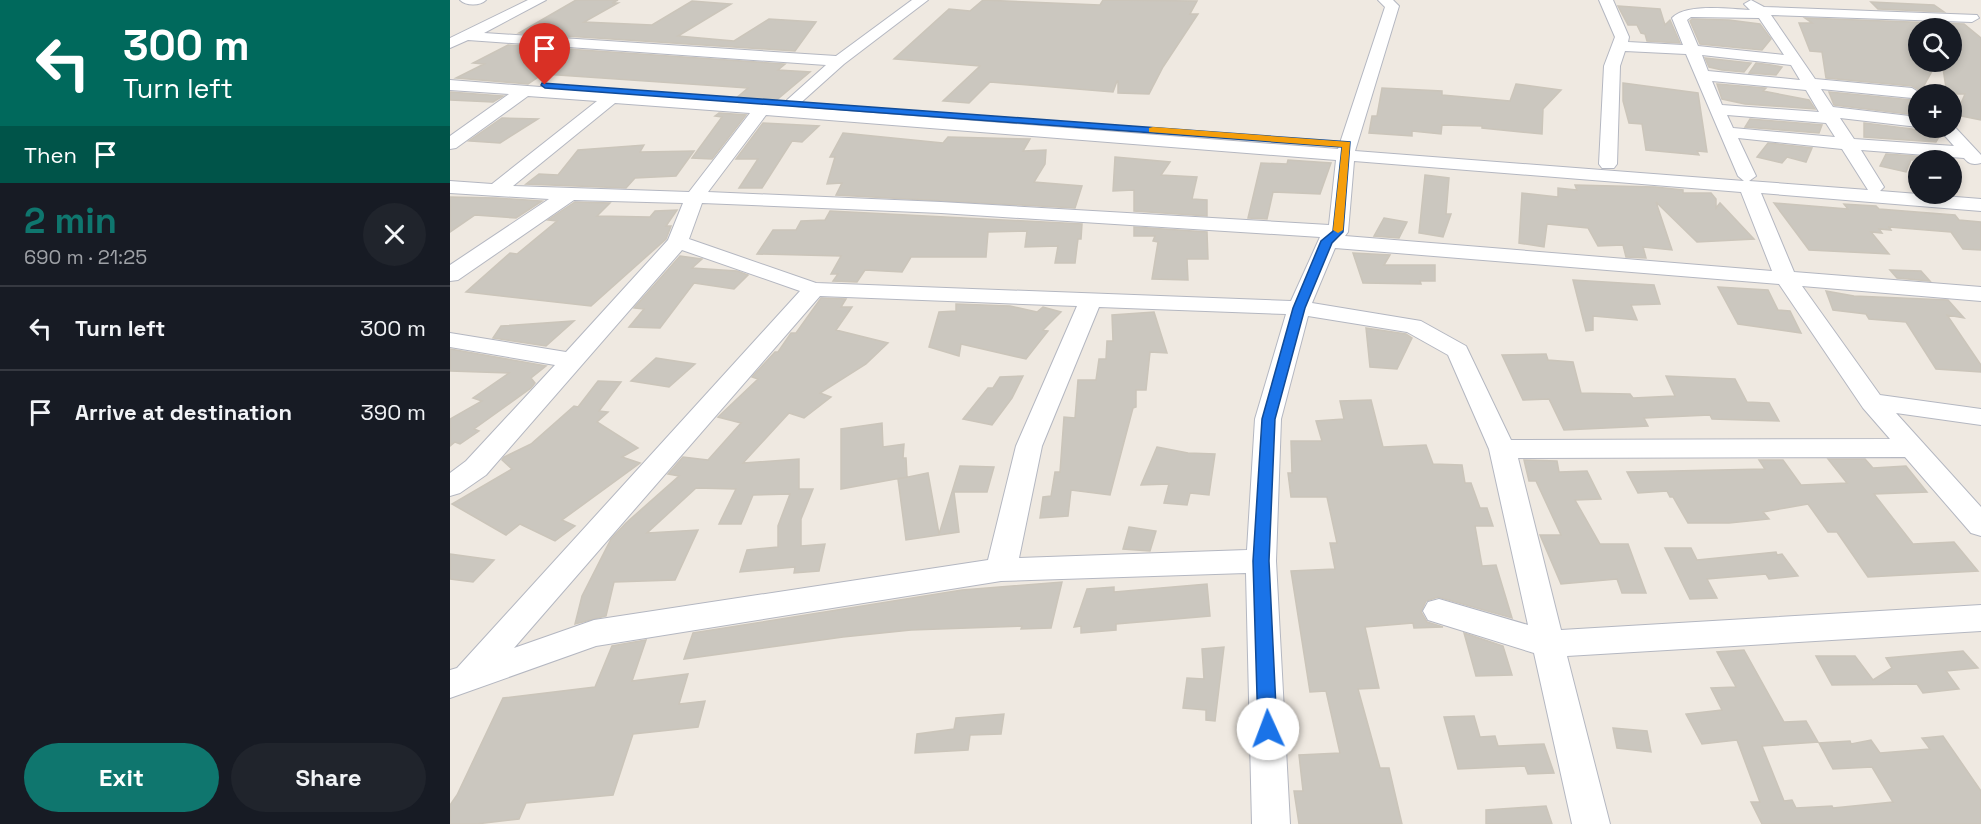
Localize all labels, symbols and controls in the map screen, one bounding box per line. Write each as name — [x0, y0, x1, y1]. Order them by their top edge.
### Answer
map controls — [1908, 18, 1962, 204]
button: search — [1908, 18, 1962, 72]
text: 300 m — [123, 19, 250, 72]
pin — [519, 23, 570, 85]
icon: left — [24, 24, 102, 102]
icon: arrive — [528, 32, 561, 65]
text: Turn left — [123, 71, 233, 106]
button: + — [1908, 84, 1962, 138]
icon: arrive — [89, 138, 122, 171]
text: Then — [24, 141, 77, 169]
button: − — [1908, 150, 1962, 204]
text: 2 min — [24, 198, 117, 244]
button: close — [363, 203, 426, 266]
text: 690 m · 21:25 — [24, 244, 147, 270]
icon: left — [24, 312, 57, 345]
text: Turn left — [75, 314, 165, 342]
text: 300 m — [360, 314, 426, 342]
icon: arrive — [24, 396, 57, 429]
text: Arrive at destination — [75, 398, 292, 426]
text: 390 m — [361, 398, 426, 426]
position arrow — [1236, 697, 1300, 761]
button: Exit — [24, 743, 219, 812]
button: Share — [231, 743, 426, 812]

